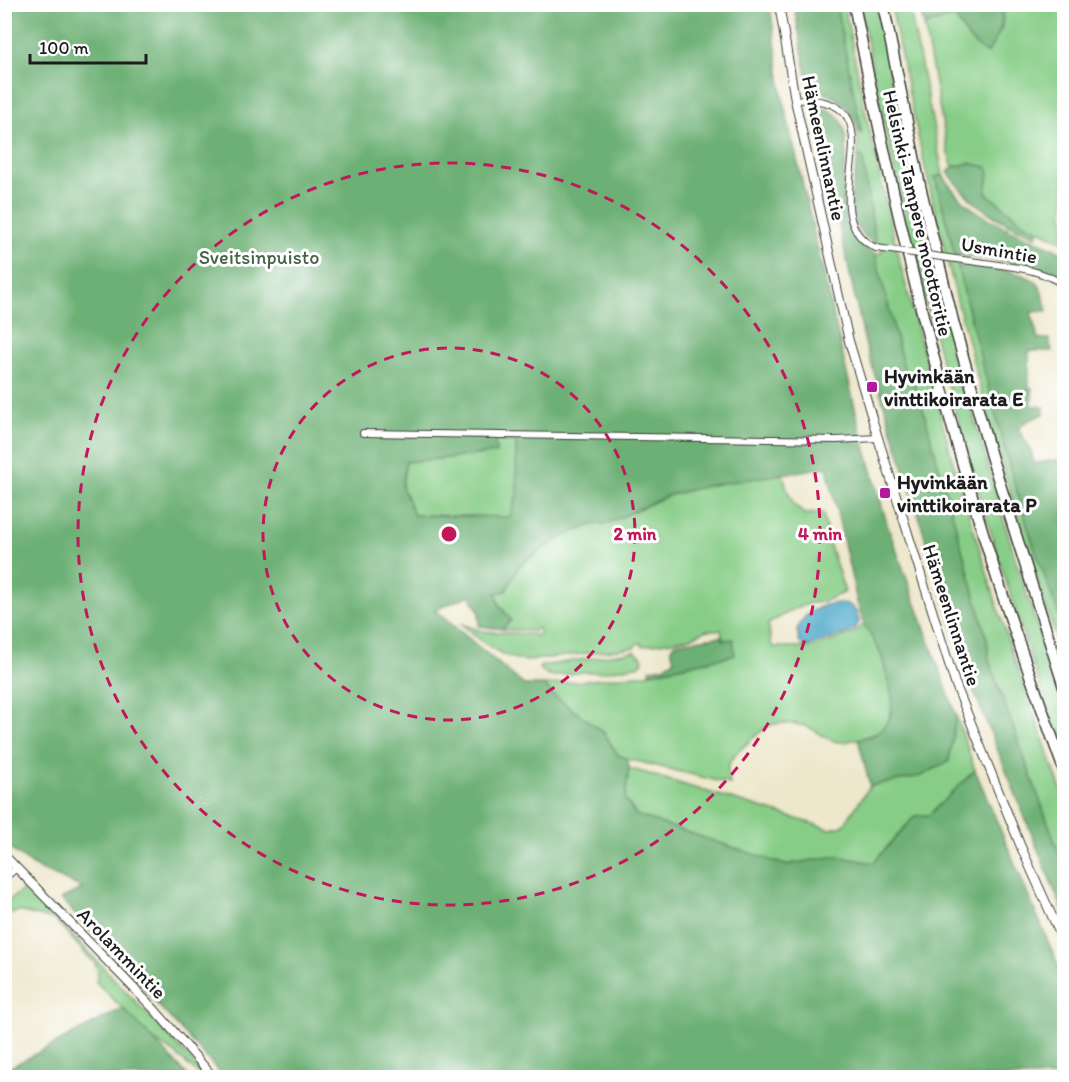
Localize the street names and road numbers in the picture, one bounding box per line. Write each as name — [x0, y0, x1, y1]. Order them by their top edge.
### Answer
street label: Hämeenlinnantie — [797, 73, 851, 223]
street label: Helsinki-Tampere moottoritie — [878, 88, 958, 338]
street label: Usmintie — [959, 232, 1039, 268]
street label: Hämeenlinnantie — [918, 541, 986, 689]
street label: Arolammintie — [72, 902, 172, 1004]

